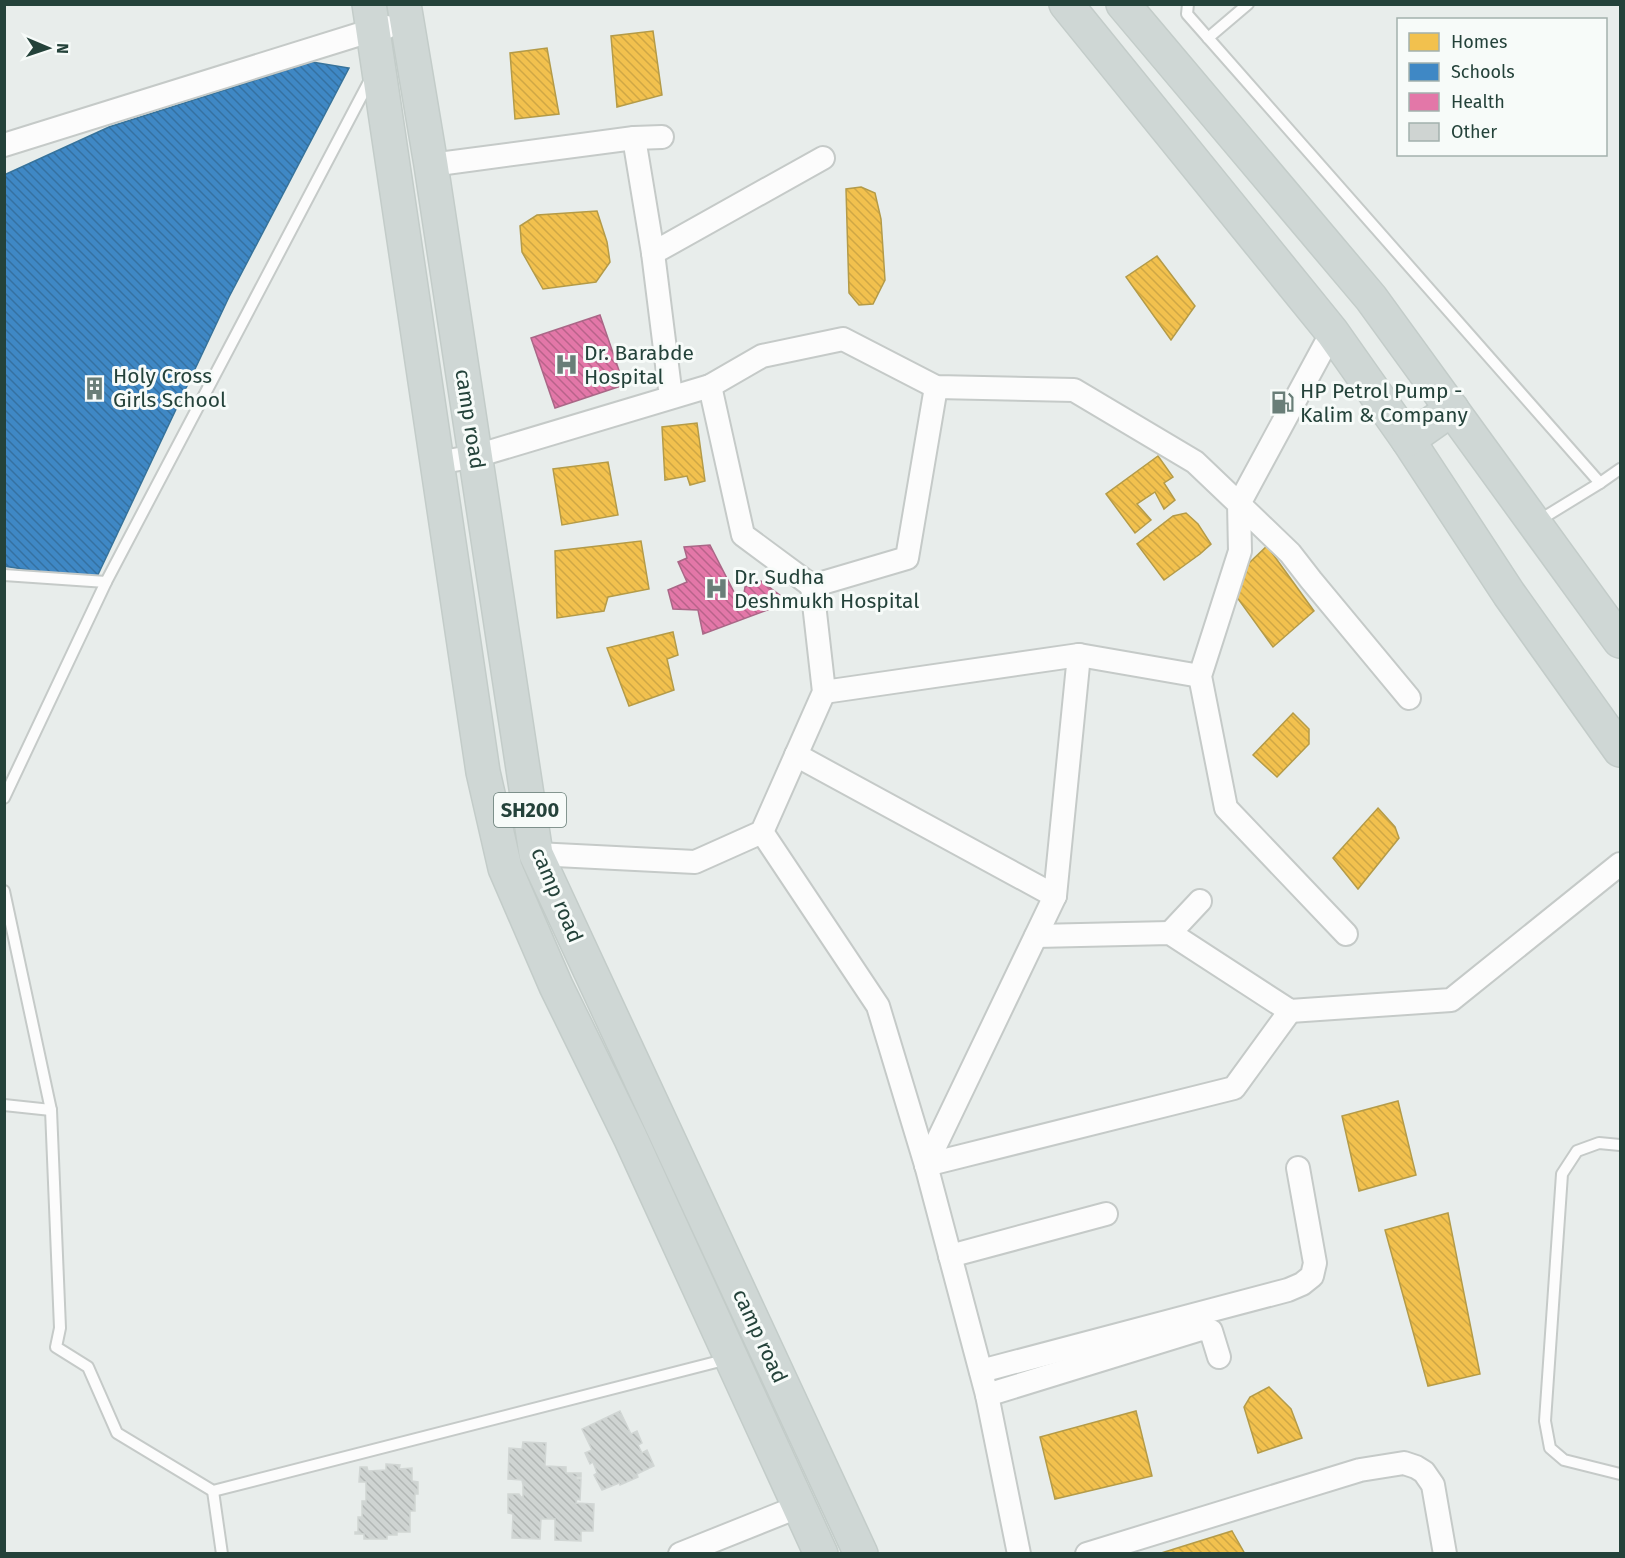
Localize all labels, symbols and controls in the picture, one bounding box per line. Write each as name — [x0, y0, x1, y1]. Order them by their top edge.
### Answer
north arrow — [18, 18, 78, 78]
legend — [1397, 18, 1607, 156]
text: Homes — [1451, 31, 1507, 53]
text: N — [53, 43, 72, 54]
text: Schools — [1451, 61, 1515, 83]
text: Health — [1451, 91, 1505, 113]
text: Other — [1451, 121, 1497, 143]
place label: Dr. Barabde Hospital — [584, 340, 694, 390]
hospital icon: Dr. Barabde Hospital — [553, 352, 579, 378]
place label: Holy Cross Girls School — [113, 363, 226, 413]
street label: camp road — [449, 367, 491, 471]
building icon: Holy Cross Girls School — [82, 375, 108, 401]
place label: HP Petrol Pump - Kalim & Company — [1300, 378, 1468, 428]
fuel station icon: HP Petrol Pump - Kalim & Company — [1269, 390, 1295, 416]
place label: Dr. Sudha Deshmukh Hospital — [734, 564, 919, 614]
hospital icon: Dr. Sudha Deshmukh Hospital — [703, 576, 729, 602]
road number: SH200 — [494, 793, 566, 827]
street label: camp road — [525, 844, 589, 946]
street label: camp road — [727, 1285, 793, 1387]

